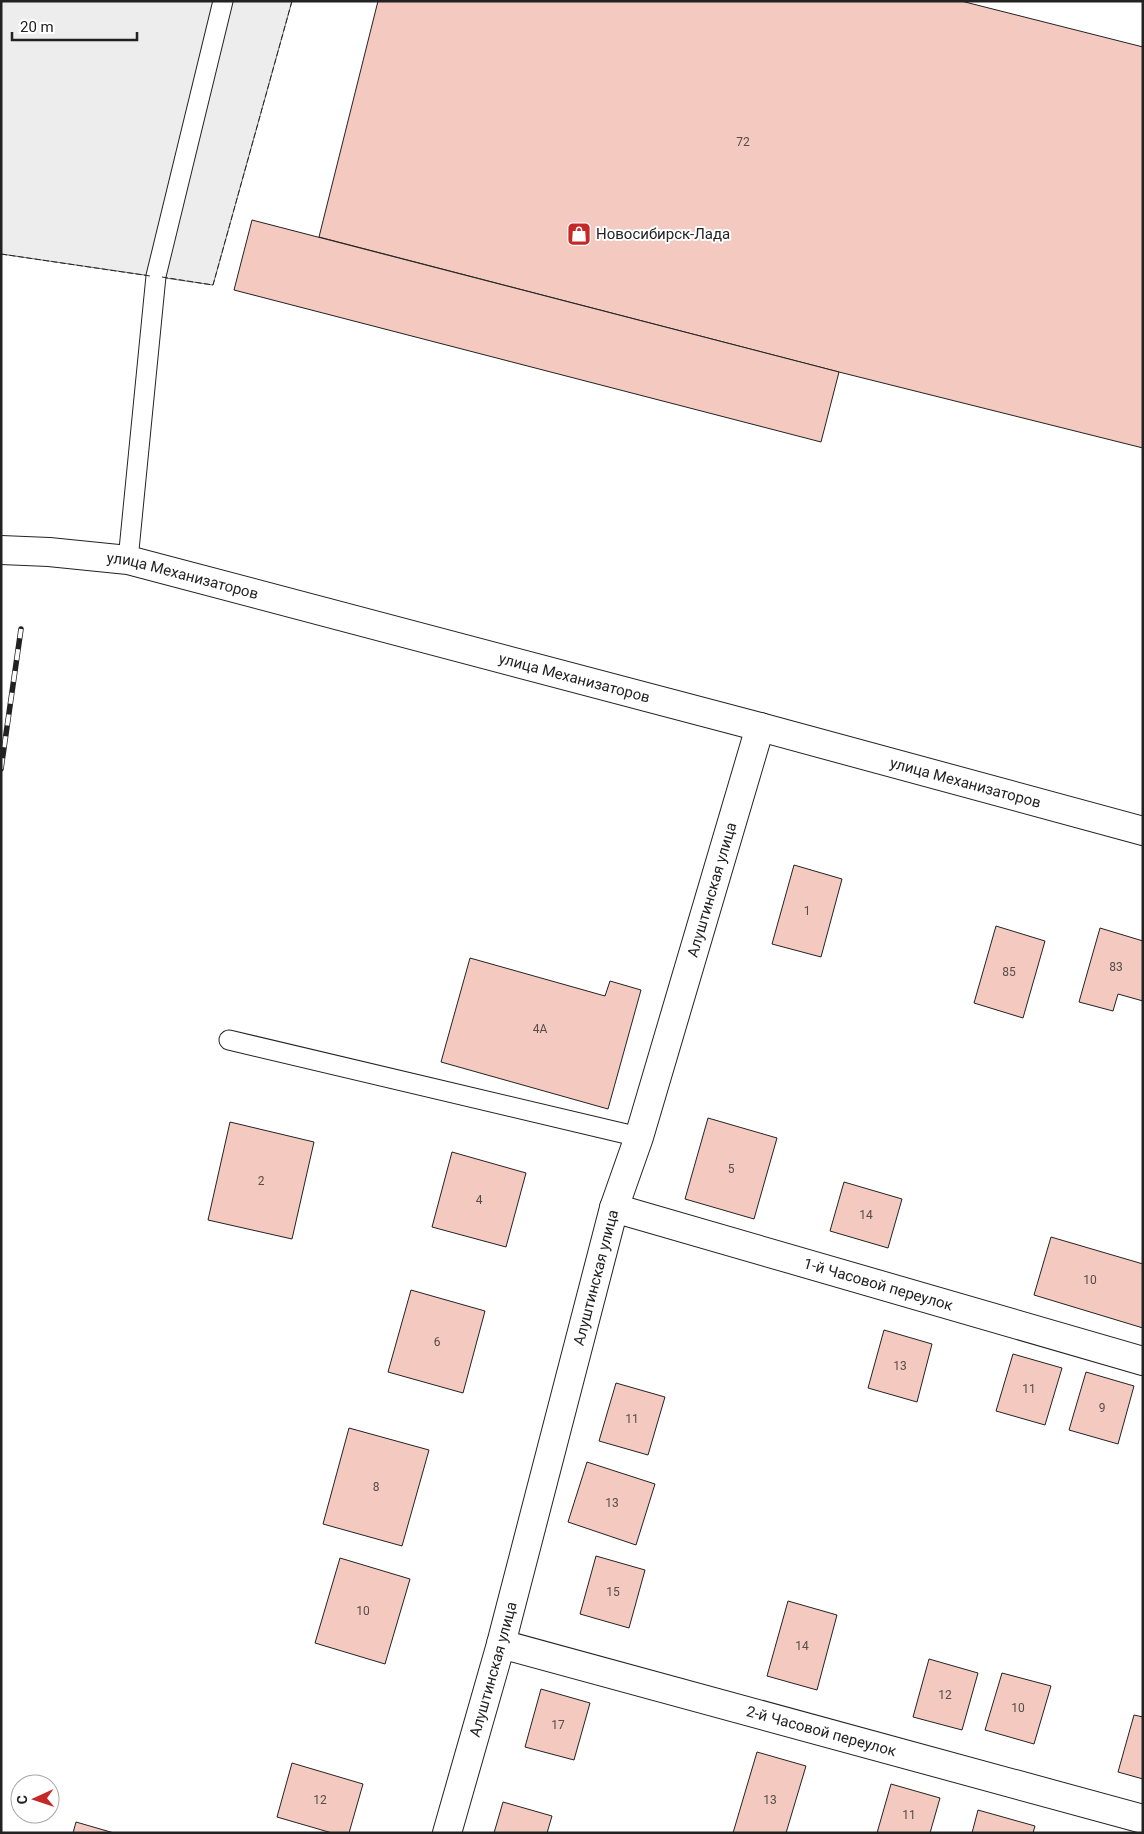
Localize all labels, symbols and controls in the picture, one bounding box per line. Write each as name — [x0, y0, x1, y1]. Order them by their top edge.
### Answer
scale bar — [12, 10, 138, 42]
text: 20 m — [20, 18, 54, 36]
house number: 72 — [736, 135, 750, 149]
shop icon: Новосибирск-Лада — [566, 221, 592, 247]
place label: Новосибирск-Лада — [596, 225, 730, 243]
street label: улица Механизаторов — [106, 549, 260, 603]
street label: улица Механизаторов — [497, 649, 652, 707]
street label: улица Механизаторов — [888, 754, 1043, 812]
street label: Алуштинская улица — [684, 820, 740, 959]
house number: 1 — [804, 904, 810, 918]
house number: 83 — [1109, 960, 1123, 974]
house number: 85 — [1002, 965, 1016, 979]
house number: 4А — [533, 1022, 547, 1036]
house number: 5 — [728, 1162, 735, 1176]
house number: 2 — [258, 1174, 265, 1188]
house number: 4 — [476, 1193, 483, 1207]
street label: Алуштинская улица — [570, 1208, 622, 1348]
house number: 14 — [859, 1208, 873, 1222]
street label: 1-й Часовой переулок — [801, 1254, 955, 1315]
house number: 10 — [1083, 1273, 1097, 1287]
house number: 6 — [434, 1335, 441, 1349]
house number: 13 — [893, 1359, 907, 1373]
house number: 11 — [1022, 1382, 1036, 1396]
house number: 9 — [1099, 1401, 1105, 1415]
house number: 11 — [625, 1412, 639, 1426]
house number: 8 — [373, 1480, 380, 1494]
house number: 13 — [605, 1496, 619, 1510]
house number: 15 — [606, 1585, 620, 1599]
street label: Алуштинская улица — [466, 1600, 521, 1739]
house number: 10 — [356, 1604, 370, 1618]
house number: 14 — [795, 1639, 809, 1653]
house number: 12 — [938, 1688, 952, 1702]
house number: 10 — [1011, 1701, 1025, 1715]
street label: 2-й Часовой переулок — [744, 1702, 898, 1760]
house number: 17 — [551, 1718, 565, 1732]
north arrow — [10, 1774, 60, 1824]
house number: 12 — [313, 1793, 327, 1807]
house number: 13 — [763, 1793, 777, 1807]
text: С — [14, 1795, 30, 1805]
house number: 11 — [902, 1808, 916, 1822]

